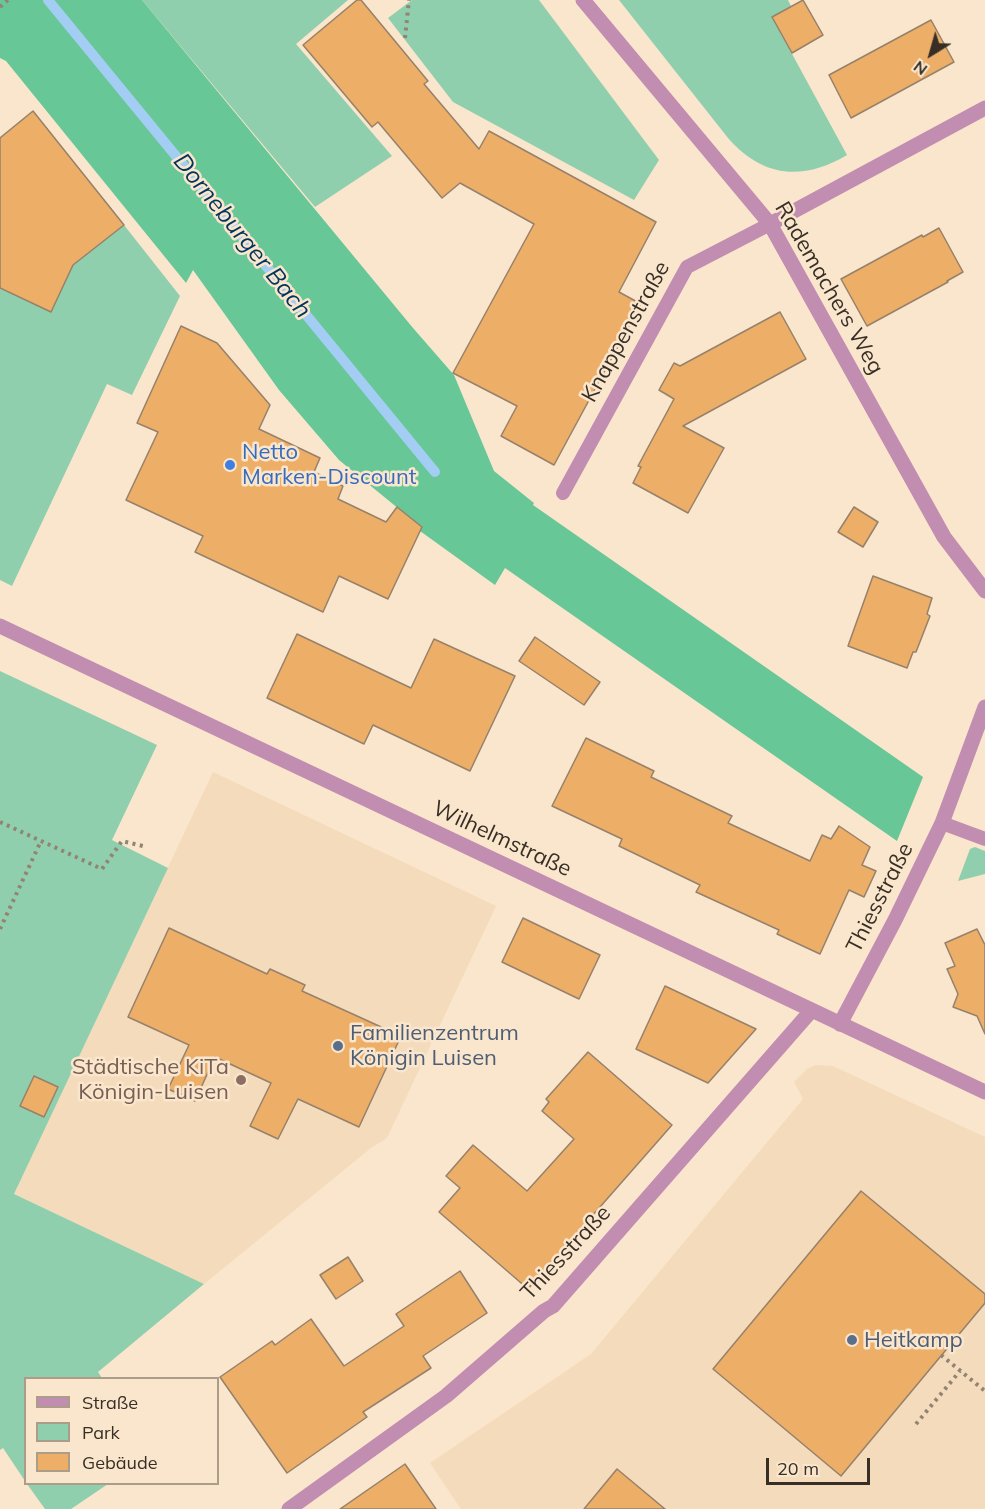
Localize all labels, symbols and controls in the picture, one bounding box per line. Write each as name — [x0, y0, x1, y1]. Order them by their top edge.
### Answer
north arrow — [901, 24, 961, 84]
text: N — [909, 57, 931, 80]
water label: Dorneburger Bach — [167, 148, 317, 324]
street label: Rademachers Weg — [769, 197, 889, 379]
street label: Knappenstraße — [576, 257, 676, 407]
place label: Netto Marken-Discount — [242, 439, 416, 490]
marker: Netto Marken-Discount — [223, 458, 237, 472]
street label: Wilhelmstraße — [429, 795, 575, 883]
street label: Thiesstraße — [841, 839, 919, 957]
place label: Familienzentrum Königin Luisen — [350, 1020, 519, 1072]
marker: Familienzentrum Königin Luisen — [331, 1039, 345, 1053]
place label: Städtische KiTa Königin-Luisen — [72, 1054, 229, 1106]
marker: Städtische KiTa Königin-Luisen — [234, 1073, 248, 1087]
street label: Thiesstraße — [515, 1200, 617, 1306]
place label: Heitkamp — [864, 1327, 963, 1353]
marker: Heitkamp — [845, 1333, 859, 1347]
legend — [24, 1377, 219, 1485]
text: Straße — [82, 1391, 138, 1414]
text: Park — [82, 1421, 120, 1444]
scale bar — [769, 1446, 872, 1484]
text: Gebäude — [82, 1451, 158, 1474]
text: 20 m — [777, 1457, 819, 1480]

